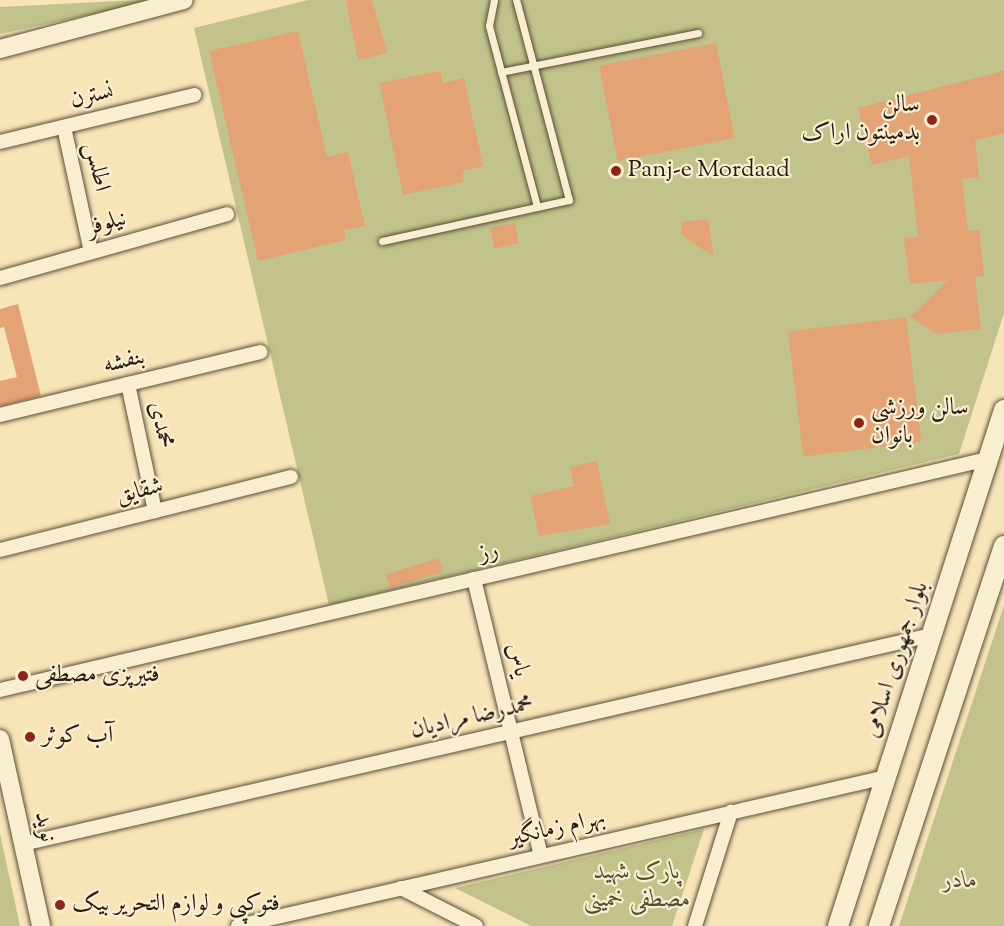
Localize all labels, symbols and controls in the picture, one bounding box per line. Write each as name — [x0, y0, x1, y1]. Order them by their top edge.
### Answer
street label: نسترن — [67, 78, 117, 116]
place label: سالن بدمینتون اراک — [802, 92, 920, 148]
marker: سالن بدمینتون اراک — [925, 113, 939, 127]
street label: اطلس — [77, 140, 115, 194]
place label: Panj-e Mordaad — [628, 157, 790, 185]
marker: Panj-e Mordaad — [609, 164, 623, 178]
street label: نیلوفر — [84, 205, 130, 243]
street label: بنفشه — [100, 343, 148, 381]
place label: سالن ورزشی بانوان — [871, 395, 969, 451]
street label: محمدی — [141, 399, 179, 451]
marker: سالن ورزشی بانوان — [852, 416, 866, 430]
street label: شقایق — [114, 472, 166, 512]
street label: رز — [476, 537, 502, 569]
street label: بلوار جمهوری اسلامی — [858, 578, 936, 742]
street label: یاس — [499, 640, 535, 680]
place label: فتیرپزی مصطفی — [35, 662, 159, 690]
marker: فتیرپزی مصطفی — [16, 669, 30, 683]
street label: محمدرضا مرادیان — [408, 690, 536, 746]
place label: آب کوثر — [42, 723, 113, 751]
marker: آب کوثر — [23, 730, 37, 744]
street label: بهرام زمانگیر — [506, 804, 608, 854]
street label: نوید — [27, 809, 61, 845]
park label: پارک شهید مصطفی خمینی — [583, 859, 691, 915]
park label: مادر — [942, 868, 978, 896]
place label: فتوکپی و لوازم التحریر بیک — [72, 891, 280, 919]
marker: فتوکپی و لوازم التحریر بیک — [53, 898, 67, 912]

